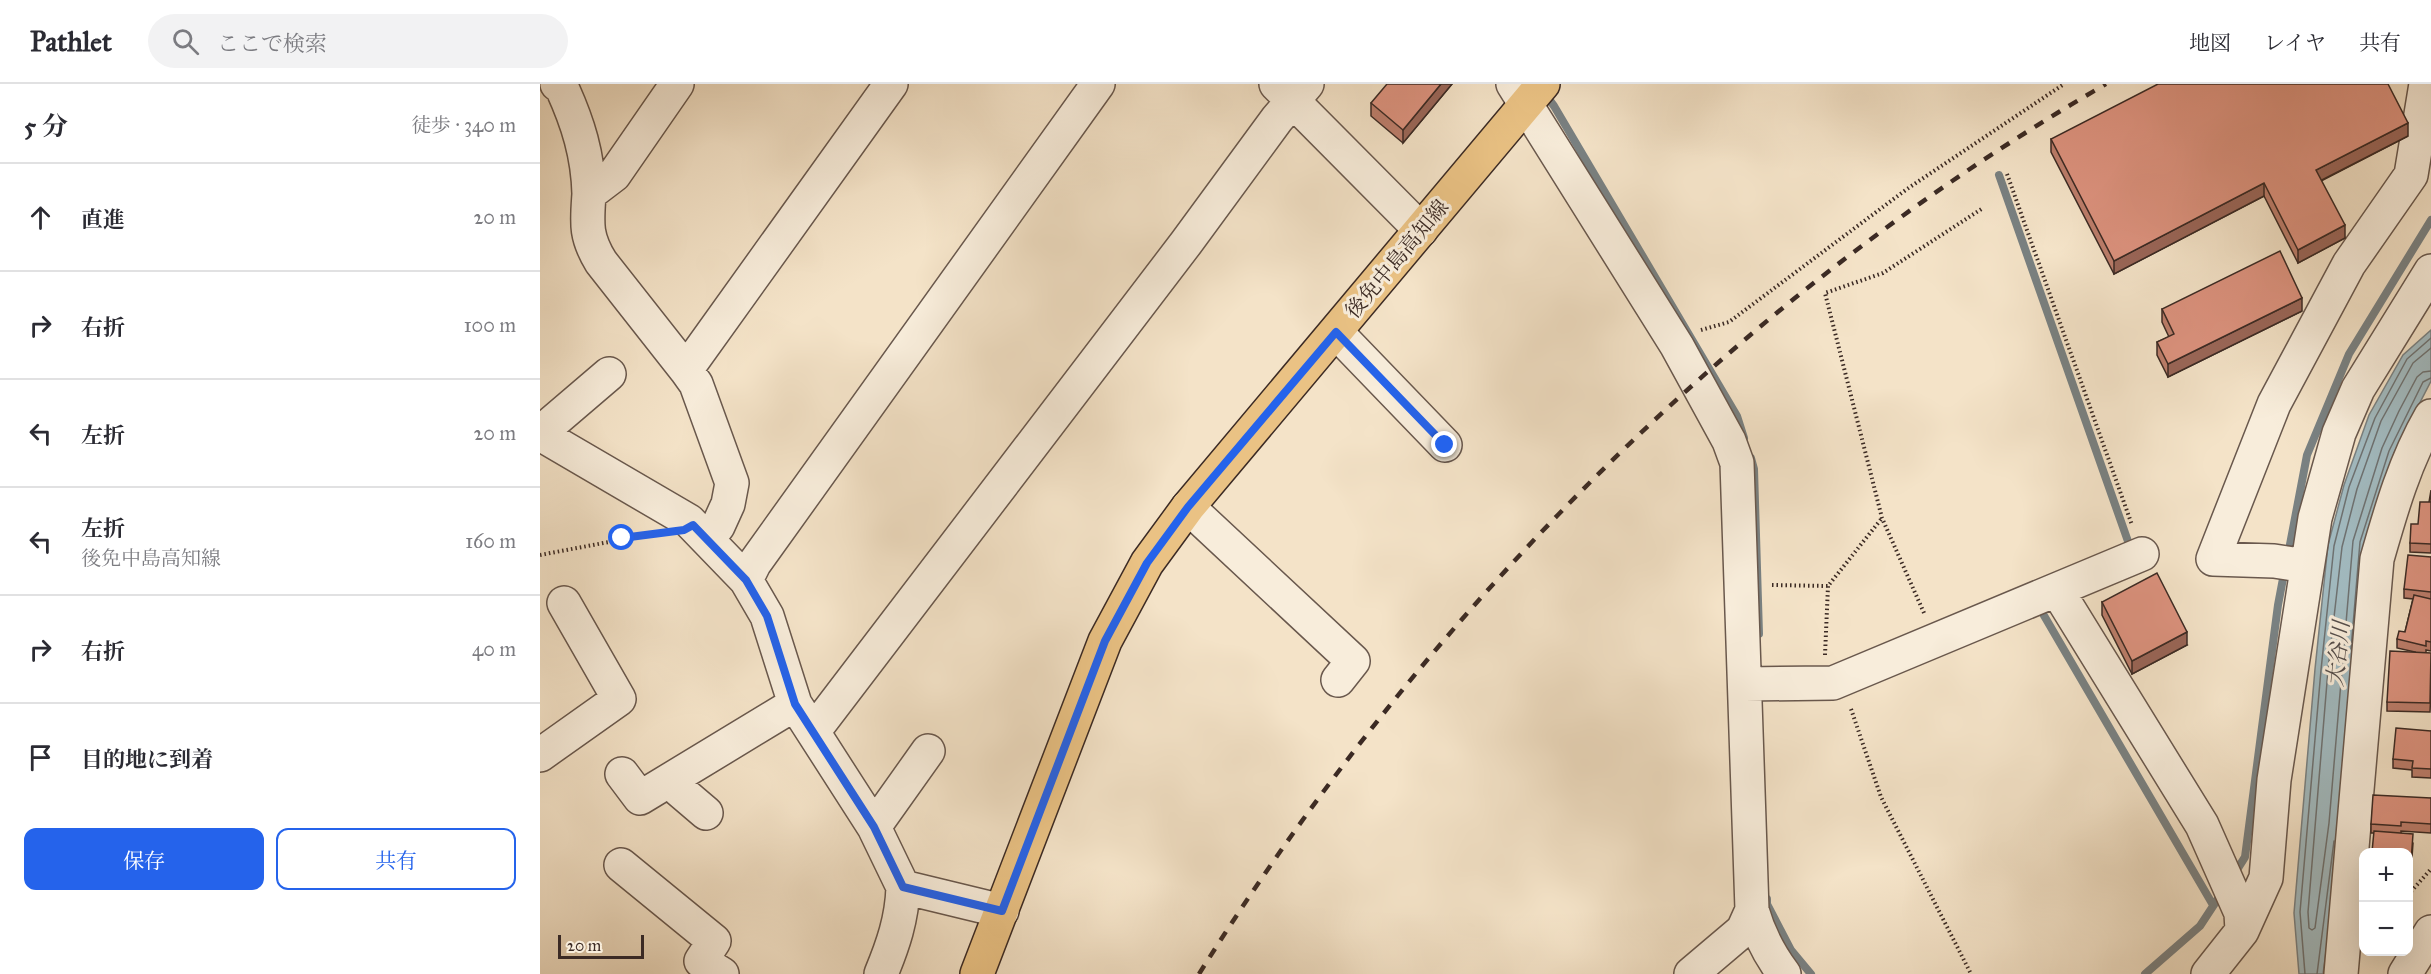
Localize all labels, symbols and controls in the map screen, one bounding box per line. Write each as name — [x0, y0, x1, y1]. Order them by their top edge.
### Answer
search box — [148, 14, 568, 68]
text: Pathlet — [30, 24, 112, 59]
icon: search — [169, 25, 202, 58]
text: ここで検索 — [217, 30, 327, 57]
text: 地図 — [2189, 30, 2231, 56]
text: レイヤ — [2264, 30, 2326, 56]
text: 共有 — [2359, 30, 2401, 56]
text: 5 分 — [24, 110, 68, 142]
text: 徒歩 · 340 m — [411, 113, 516, 137]
street label: 後免中島高知線 — [1340, 194, 1454, 324]
icon: ahead — [24, 201, 57, 234]
text: 20 m — [473, 205, 516, 229]
text: 直進 — [81, 206, 125, 233]
icon: right — [24, 309, 57, 342]
text: 100 m — [464, 313, 516, 337]
text: 右折 — [81, 314, 125, 341]
icon: left — [24, 417, 57, 450]
text: 20 m — [473, 421, 516, 445]
text: 左折 — [81, 422, 125, 449]
route end — [1431, 431, 1457, 457]
text: 左折 — [81, 515, 125, 542]
route start — [608, 524, 634, 550]
icon: left — [24, 525, 57, 558]
text: 160 m — [465, 529, 516, 553]
text: 後免中島高知線 — [81, 546, 221, 570]
water label: 大谷川 — [2321, 618, 2355, 688]
icon: right — [24, 633, 57, 666]
text: 40 m — [472, 637, 516, 661]
text: 右折 — [81, 638, 125, 665]
icon: arrive — [24, 741, 57, 774]
text: 目的地に到着 — [81, 746, 213, 773]
button: 保存 — [24, 828, 264, 890]
button: 共有 — [276, 828, 516, 890]
map controls — [2359, 848, 2413, 956]
button: + — [2359, 848, 2413, 902]
button: − — [2359, 902, 2413, 956]
scale bar — [558, 932, 644, 960]
text: 20 m — [567, 936, 601, 955]

